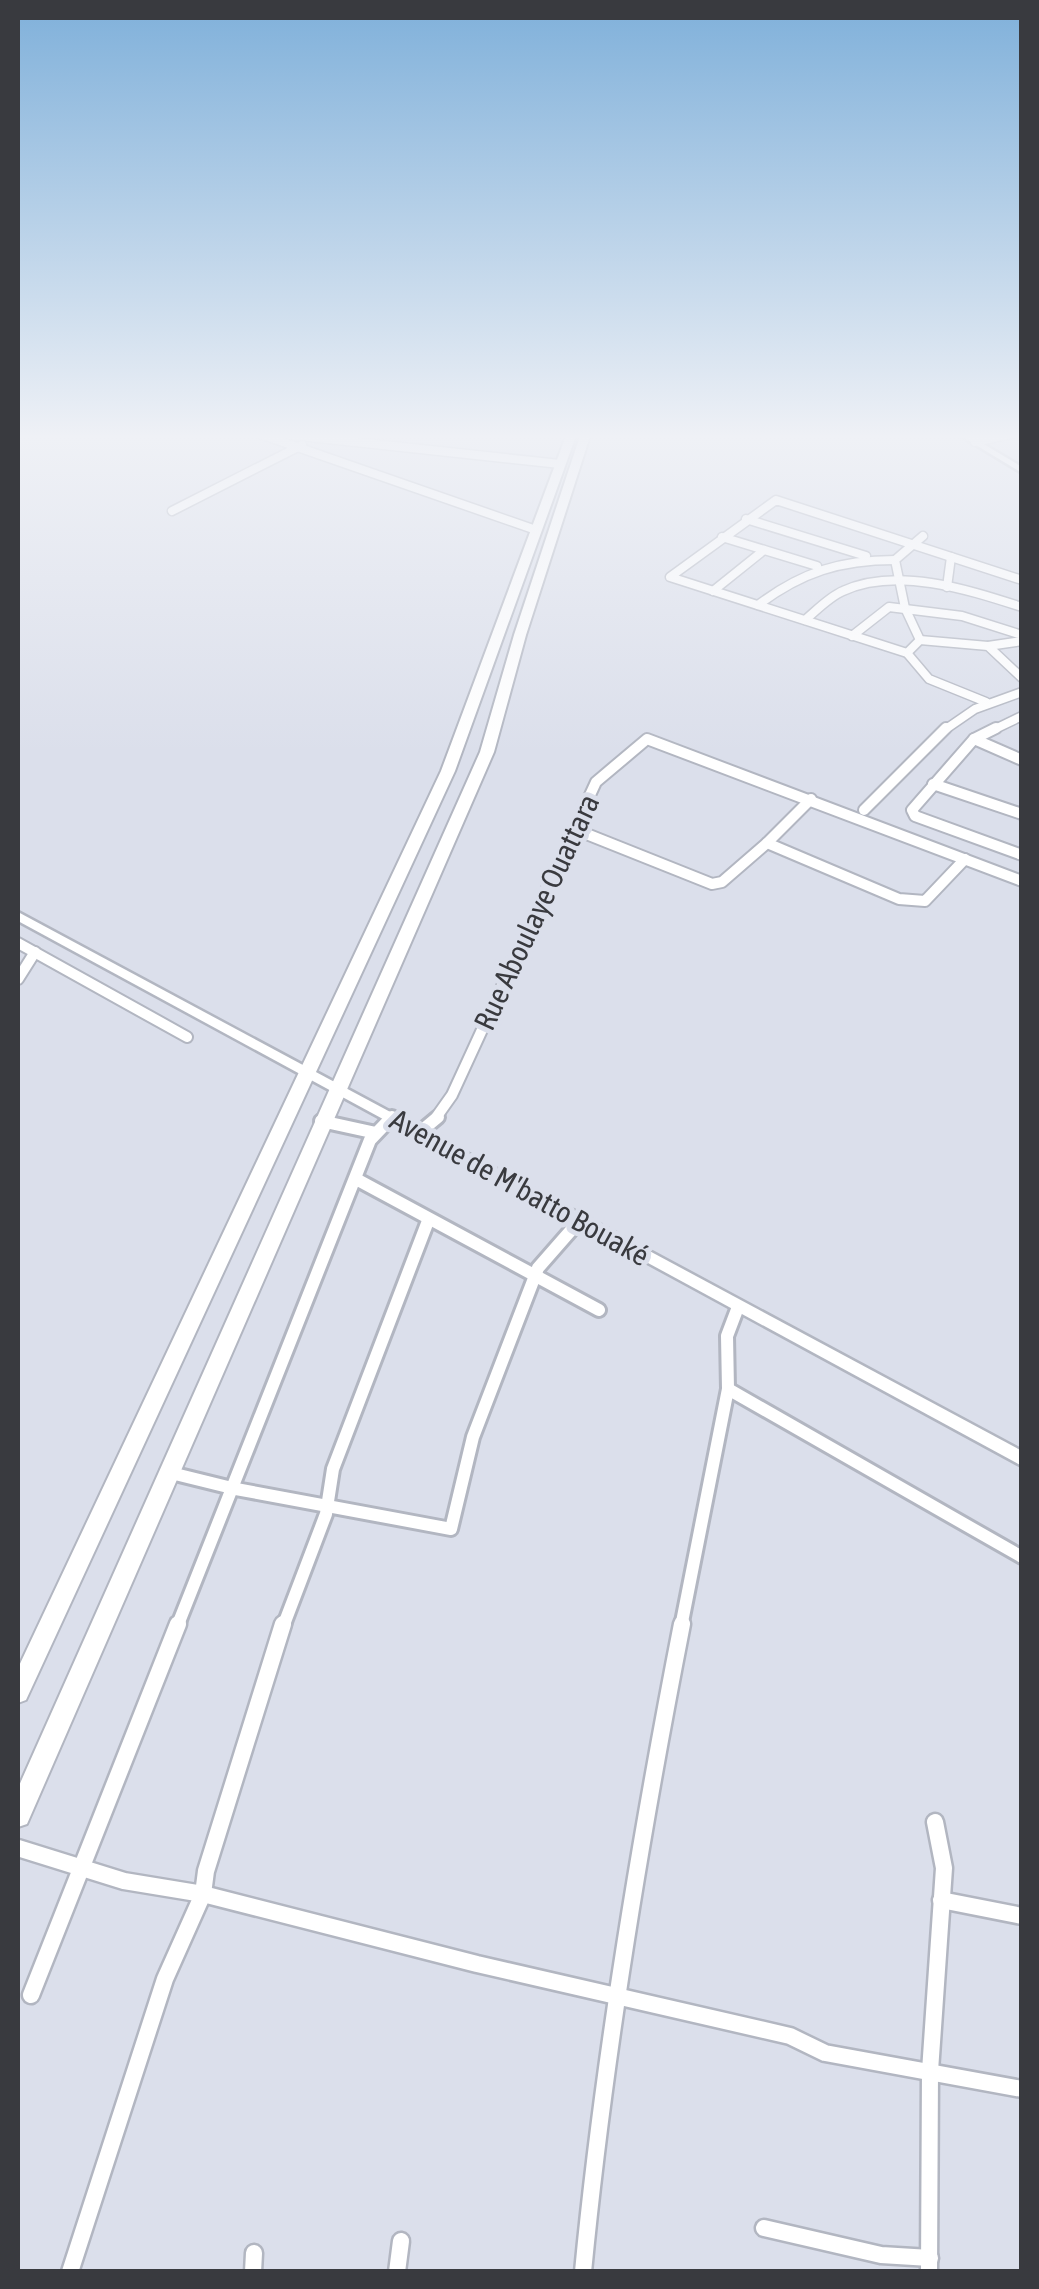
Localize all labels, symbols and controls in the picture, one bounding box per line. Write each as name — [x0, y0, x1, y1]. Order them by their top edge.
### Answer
street label: Rue Aboulaye Ouattara — [467, 789, 605, 1035]
street label: Avenue de M'batto Bouaké — [385, 1102, 655, 1272]

